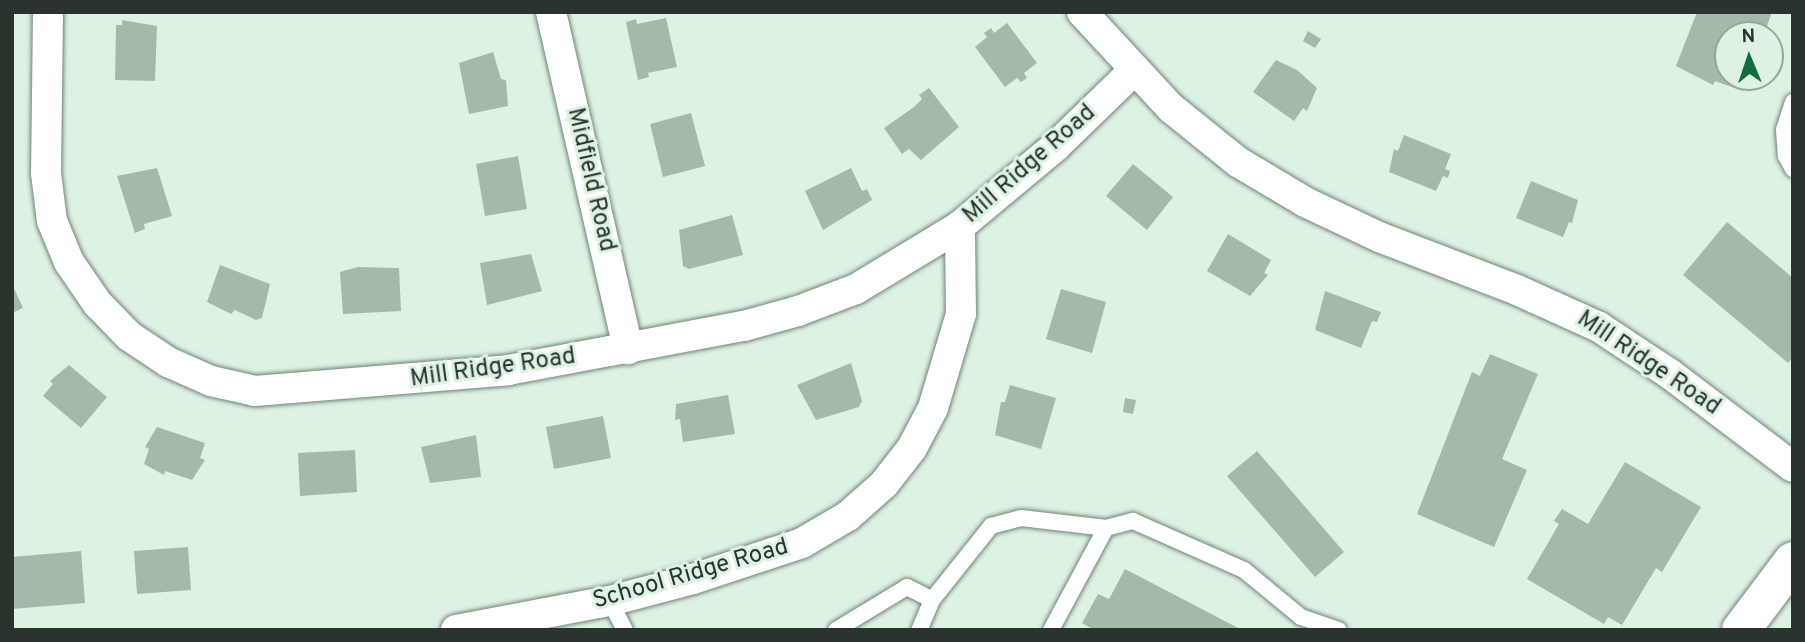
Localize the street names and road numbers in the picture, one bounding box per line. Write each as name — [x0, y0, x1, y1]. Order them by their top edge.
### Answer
street label: Mill Ridge Road — [958, 99, 1102, 231]
street label: Midfield Road — [559, 105, 621, 255]
street label: Mill Ridge Road — [1571, 305, 1725, 423]
street label: Mill Ridge Road — [408, 343, 578, 395]
street label: School Ridge Road — [590, 533, 792, 617]

